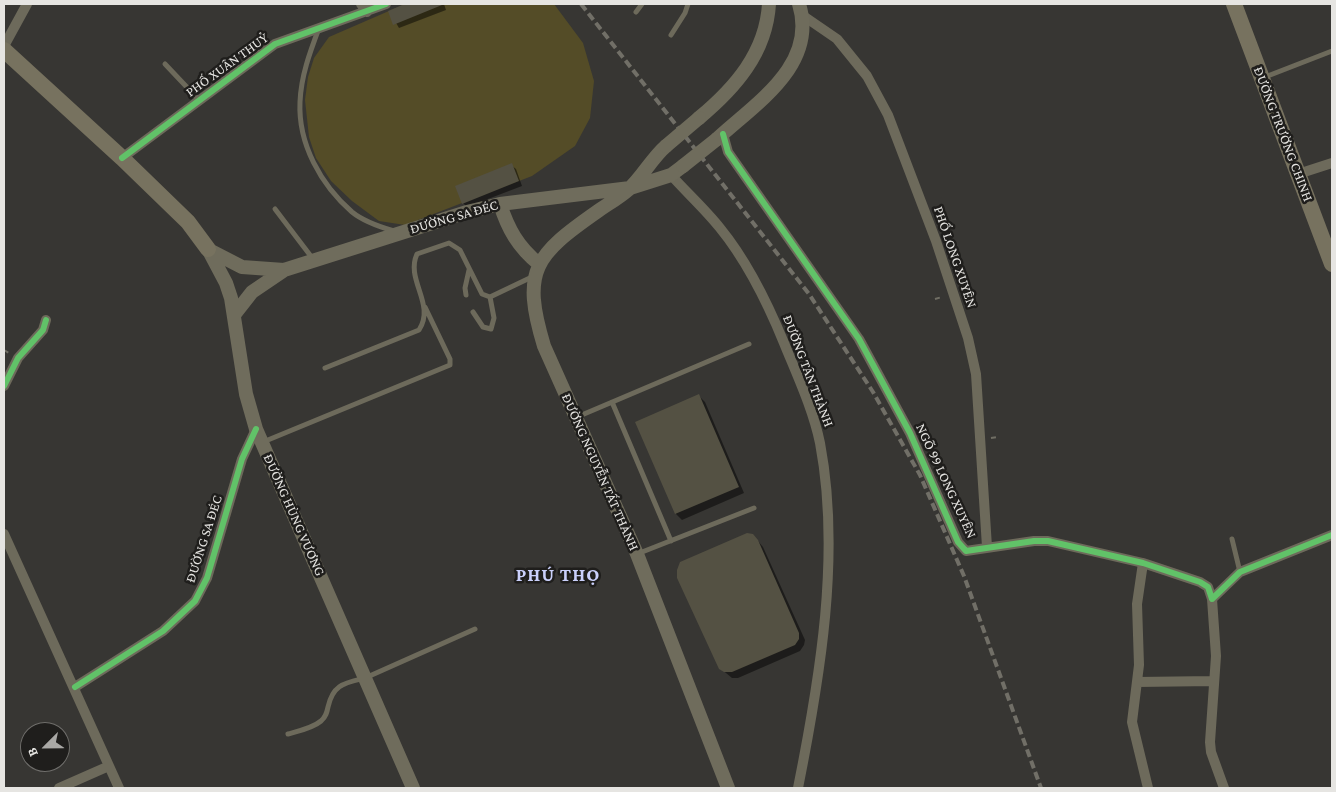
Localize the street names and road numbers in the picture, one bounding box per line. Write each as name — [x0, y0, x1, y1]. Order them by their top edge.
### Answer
street label: PHỐ XUÂN THUỶ — [182, 29, 272, 101]
street label: ĐƯỜNG TRƯỜNG CHINH — [1250, 64, 1316, 204]
street label: ĐƯỜNG SA ĐÉC — [408, 196, 500, 238]
street label: PHỐ LONG XUYÊN — [930, 204, 980, 310]
street label: ĐƯỜNG TÂN THÀNH — [779, 313, 837, 429]
street label: ĐƯỜNG NGUYỄN TẤT THÀNH — [558, 391, 642, 553]
street label: NGÕ 99 LONG XUYÊN — [912, 421, 980, 541]
street label: ĐƯỜNG HÙNG VƯƠNG — [260, 451, 328, 579]
street label: ĐƯỜNG SA ĐÉC — [182, 493, 226, 585]

